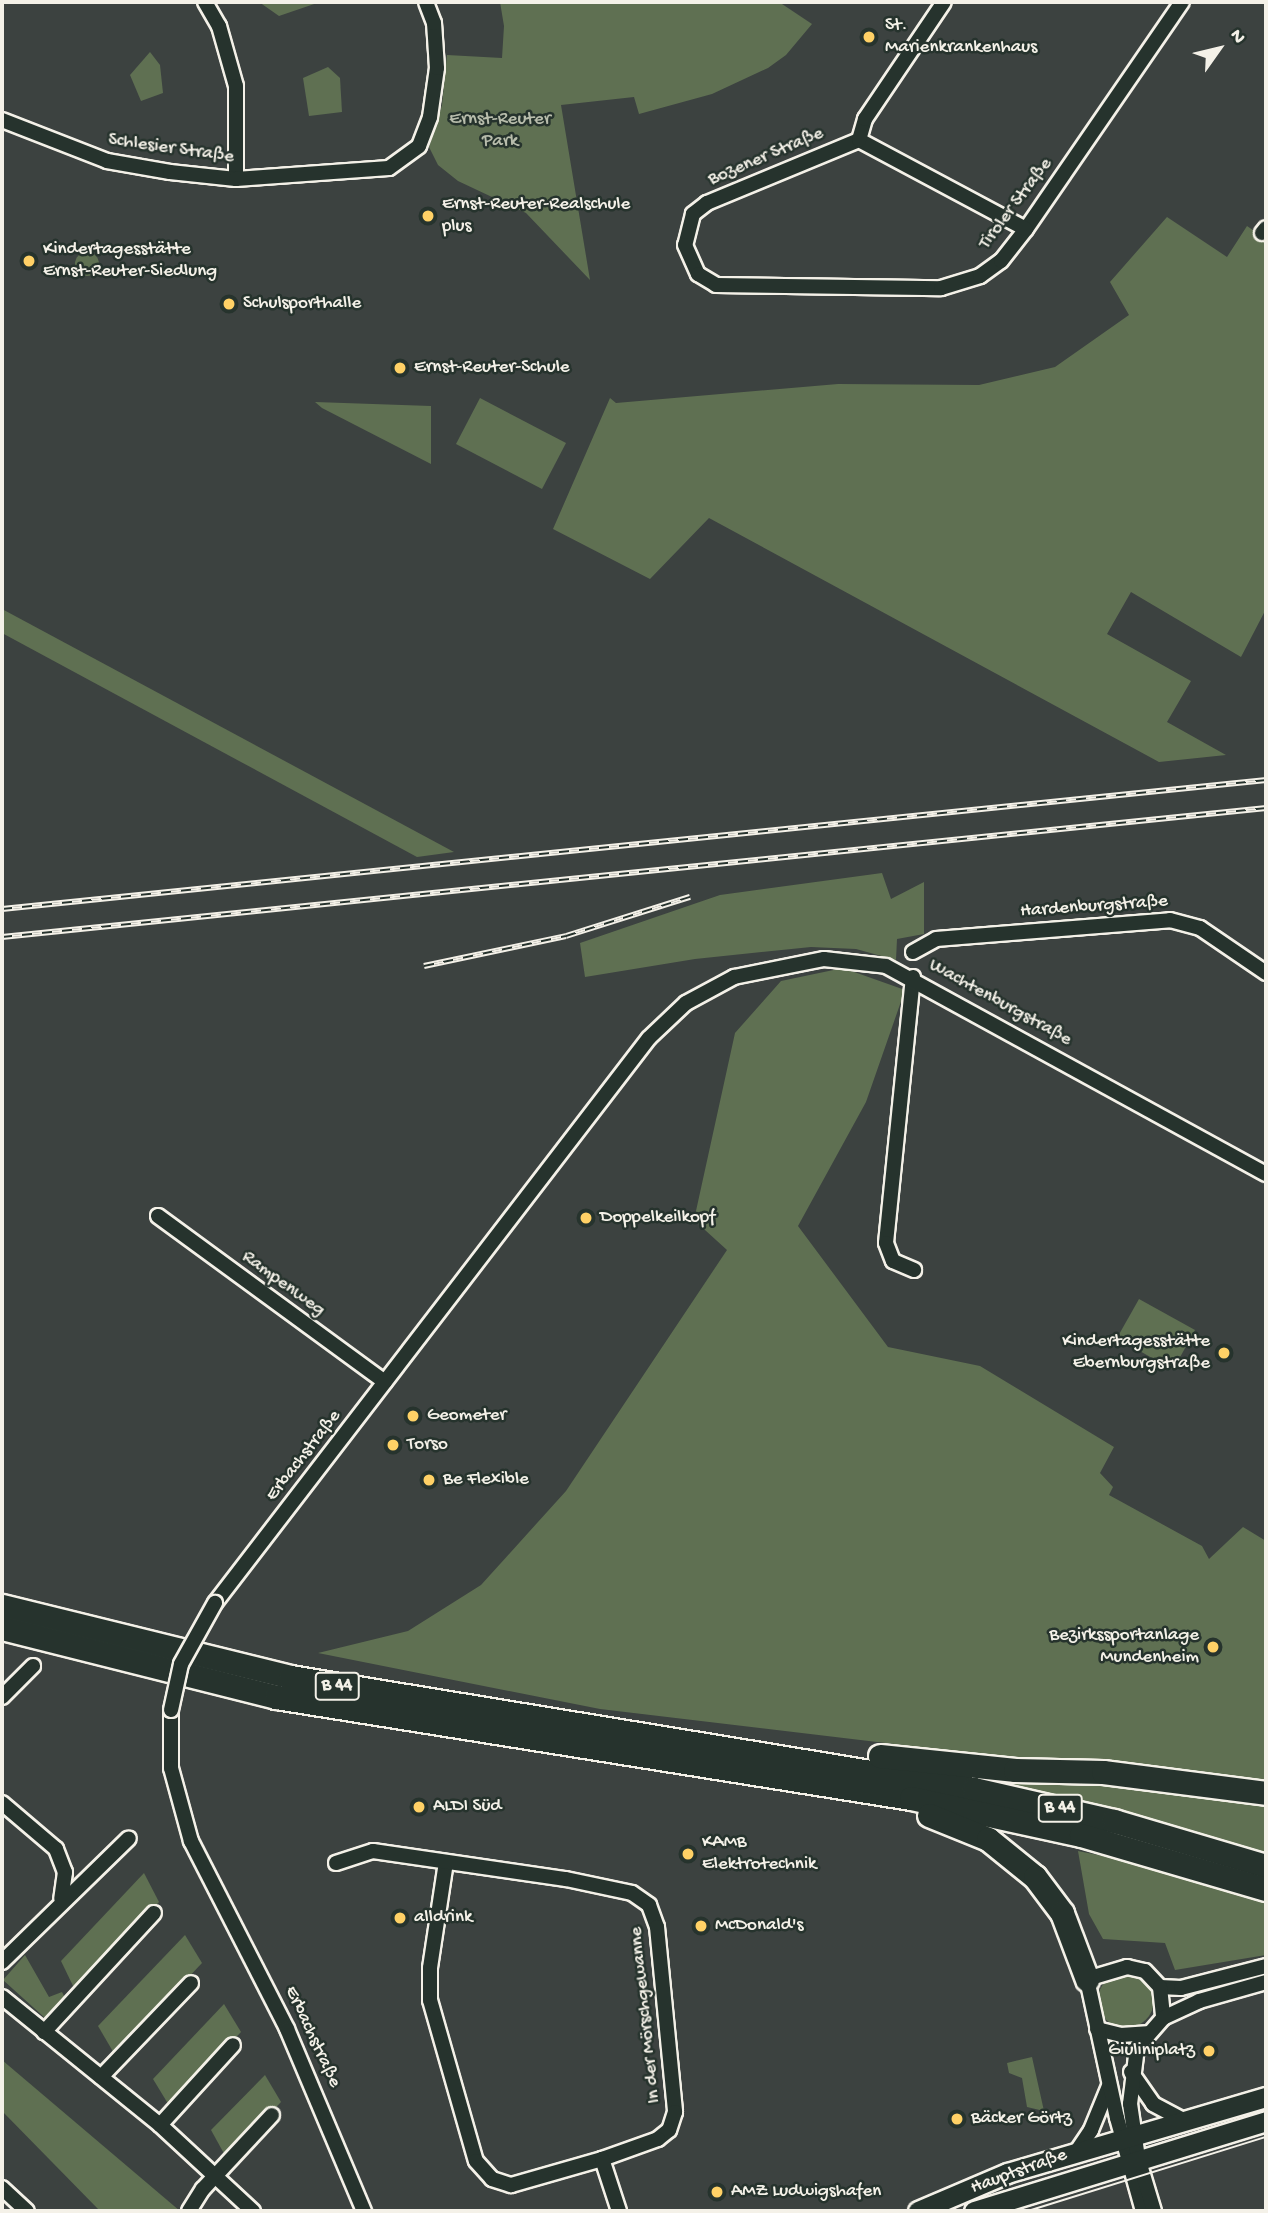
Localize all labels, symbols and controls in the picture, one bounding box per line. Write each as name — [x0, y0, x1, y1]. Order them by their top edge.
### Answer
north arrow — [1184, 14, 1254, 84]
place label: St. Marienkrankenhaus — [885, 15, 1037, 59]
text: N — [1224, 25, 1250, 49]
marker: St. Marienkrankenhaus — [859, 27, 879, 47]
park label: Ernst-Reuter Park — [449, 109, 551, 153]
street label: Bozener Straße — [705, 122, 827, 192]
street label: Schlesier Straße — [107, 129, 235, 169]
street label: Tiroler Straße — [974, 154, 1058, 254]
place label: Ernst-Reuter-Realschule plus — [442, 194, 630, 238]
marker: Ernst-Reuter-Realschule plus — [420, 208, 436, 224]
place label: Kindertagesstätte Ernst-Reuter-Siedlung — [43, 239, 217, 283]
marker: Kindertagesstätte Ernst-Reuter-Siedlung — [21, 253, 37, 269]
place label: Schulsporthalle — [243, 293, 361, 315]
marker: Schulsporthalle — [221, 296, 237, 312]
place label: Ernst-Reuter-Schule — [414, 357, 570, 379]
marker: Ernst-Reuter-Schule — [392, 360, 408, 376]
street label: Hardenburgstraße — [1019, 890, 1169, 924]
street label: Wachtenburgstraße — [925, 954, 1075, 1052]
place label: Doppelkeilkopf — [600, 1207, 715, 1229]
marker: Doppelkeilkopf — [578, 1210, 594, 1226]
street label: Rampenweg — [237, 1246, 329, 1322]
place label: Kindertagesstätte Ebernburgstraße — [1062, 1331, 1210, 1375]
marker: Kindertagesstätte Ebernburgstraße — [1216, 1345, 1232, 1361]
place label: Geometer — [427, 1405, 506, 1427]
street label: Erbachstraße — [261, 1406, 347, 1506]
marker: Geometer — [405, 1408, 421, 1424]
place label: Torso — [407, 1434, 448, 1456]
marker: Torso — [385, 1437, 401, 1453]
place label: Be Flexible — [443, 1469, 529, 1491]
marker: Be Flexible — [421, 1472, 437, 1488]
place label: Bezirkssportanlage Mundenheim — [1049, 1625, 1199, 1669]
marker: Bezirkssportanlage Mundenheim — [1205, 1639, 1221, 1655]
road number: B 44 — [314, 1672, 360, 1700]
road number: B 44 — [1037, 1794, 1083, 1822]
place label: ALDI Süd — [433, 1796, 501, 1818]
marker: ALDI Süd — [411, 1799, 427, 1815]
place label: KAMB Elektrotechnik — [702, 1832, 816, 1876]
marker: KAMB Elektrotechnik — [680, 1846, 696, 1862]
place label: alldrink — [414, 1907, 472, 1929]
marker: alldrink — [392, 1910, 408, 1926]
place label: McDonald's — [715, 1915, 804, 1937]
marker: McDonald's — [693, 1918, 709, 1934]
street label: In der Mörschgewanne — [625, 1926, 667, 2104]
street label: Erbachstraße — [279, 1983, 345, 2091]
place label: Giuliniplatz — [1108, 2040, 1195, 2062]
marker: Giuliniplatz — [1201, 2043, 1217, 2059]
place label: Bäcker Görtz — [971, 2108, 1072, 2130]
marker: Bäcker Görtz — [949, 2111, 965, 2127]
street label: Hauptstraße — [968, 2144, 1070, 2200]
place label: AMZ Ludwigshafen — [731, 2181, 881, 2203]
marker: AMZ Ludwigshafen — [709, 2184, 725, 2200]

